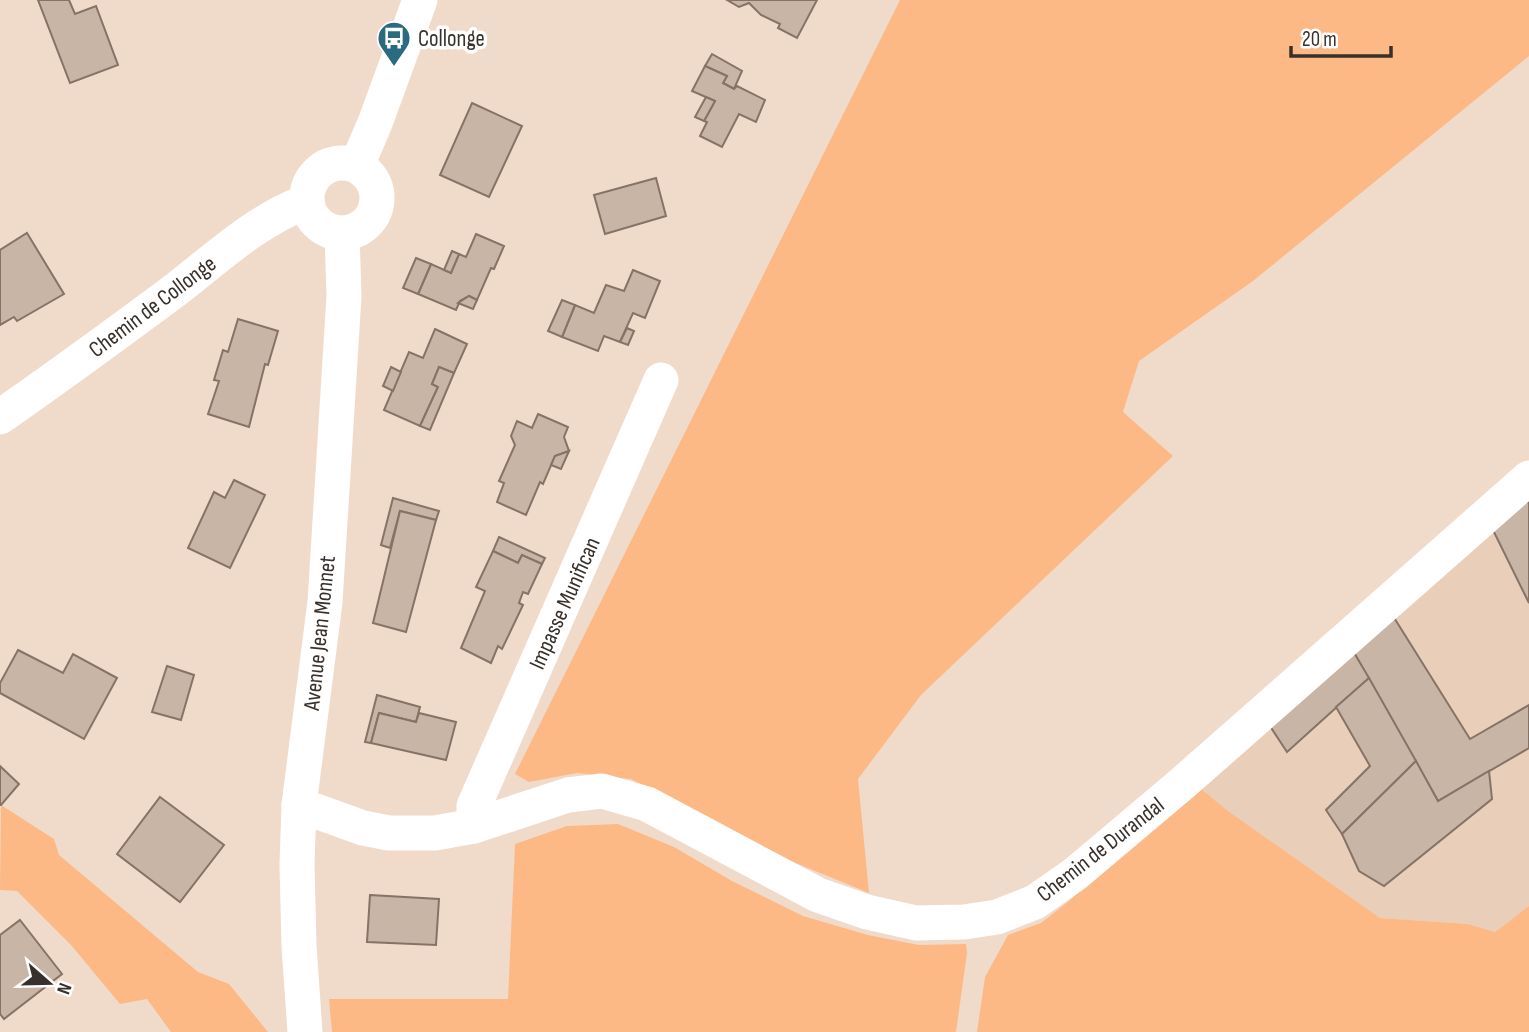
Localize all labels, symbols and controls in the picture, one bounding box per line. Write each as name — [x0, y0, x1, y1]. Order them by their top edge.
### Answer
scale bar — [1291, 14, 1391, 58]
bus stop icon: Collonge — [375, 19, 413, 68]
place label: Collonge — [418, 25, 485, 53]
text: 20 m — [1302, 27, 1337, 52]
street label: Chemin de Collonge — [83, 250, 222, 364]
street label: Impasse Munifican — [523, 533, 607, 674]
street label: Avenue Jean Monnet — [298, 554, 342, 713]
street label: Chemin de Durandal — [1031, 791, 1170, 908]
north arrow — [14, 948, 84, 1018]
text: N — [51, 980, 76, 997]

